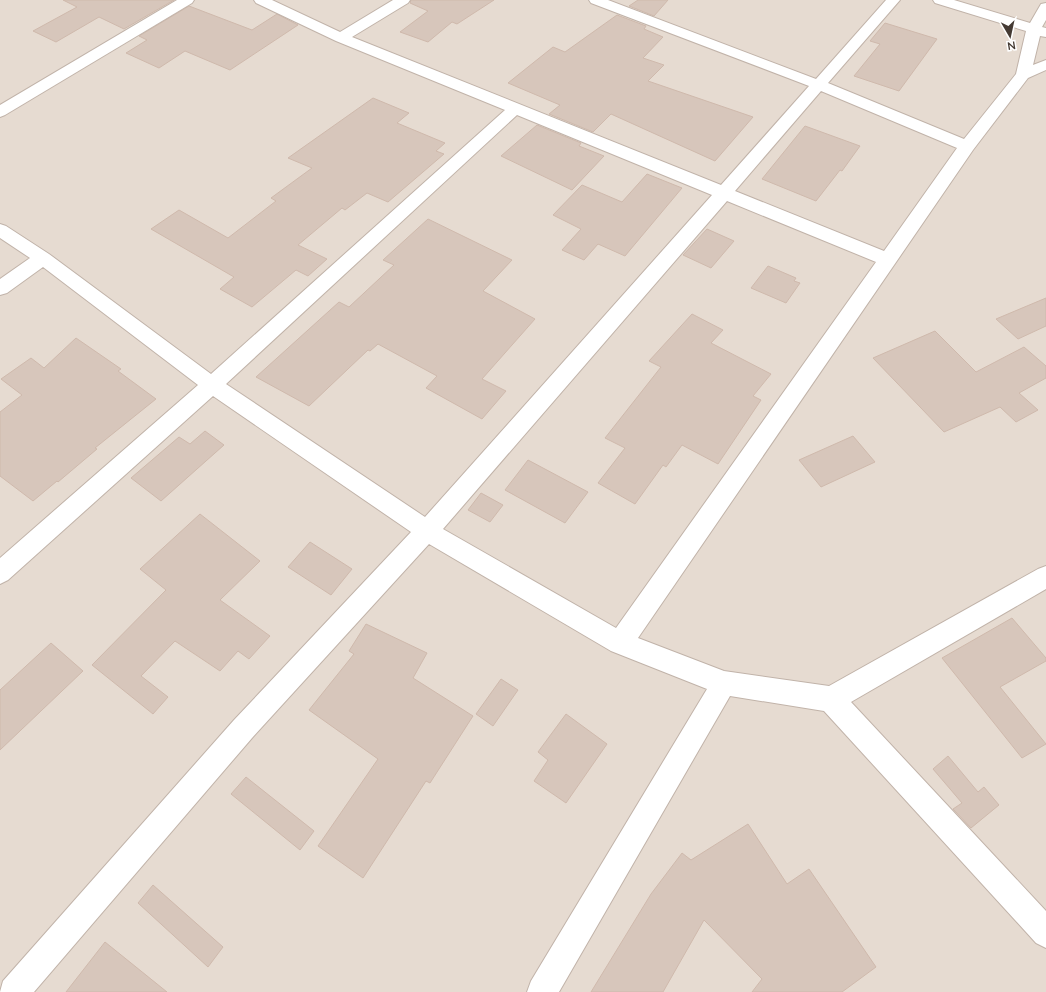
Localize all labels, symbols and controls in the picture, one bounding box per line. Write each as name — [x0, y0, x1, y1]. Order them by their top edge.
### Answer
north arrow — [990, 16, 1030, 56]
text: N — [1006, 38, 1017, 53]

